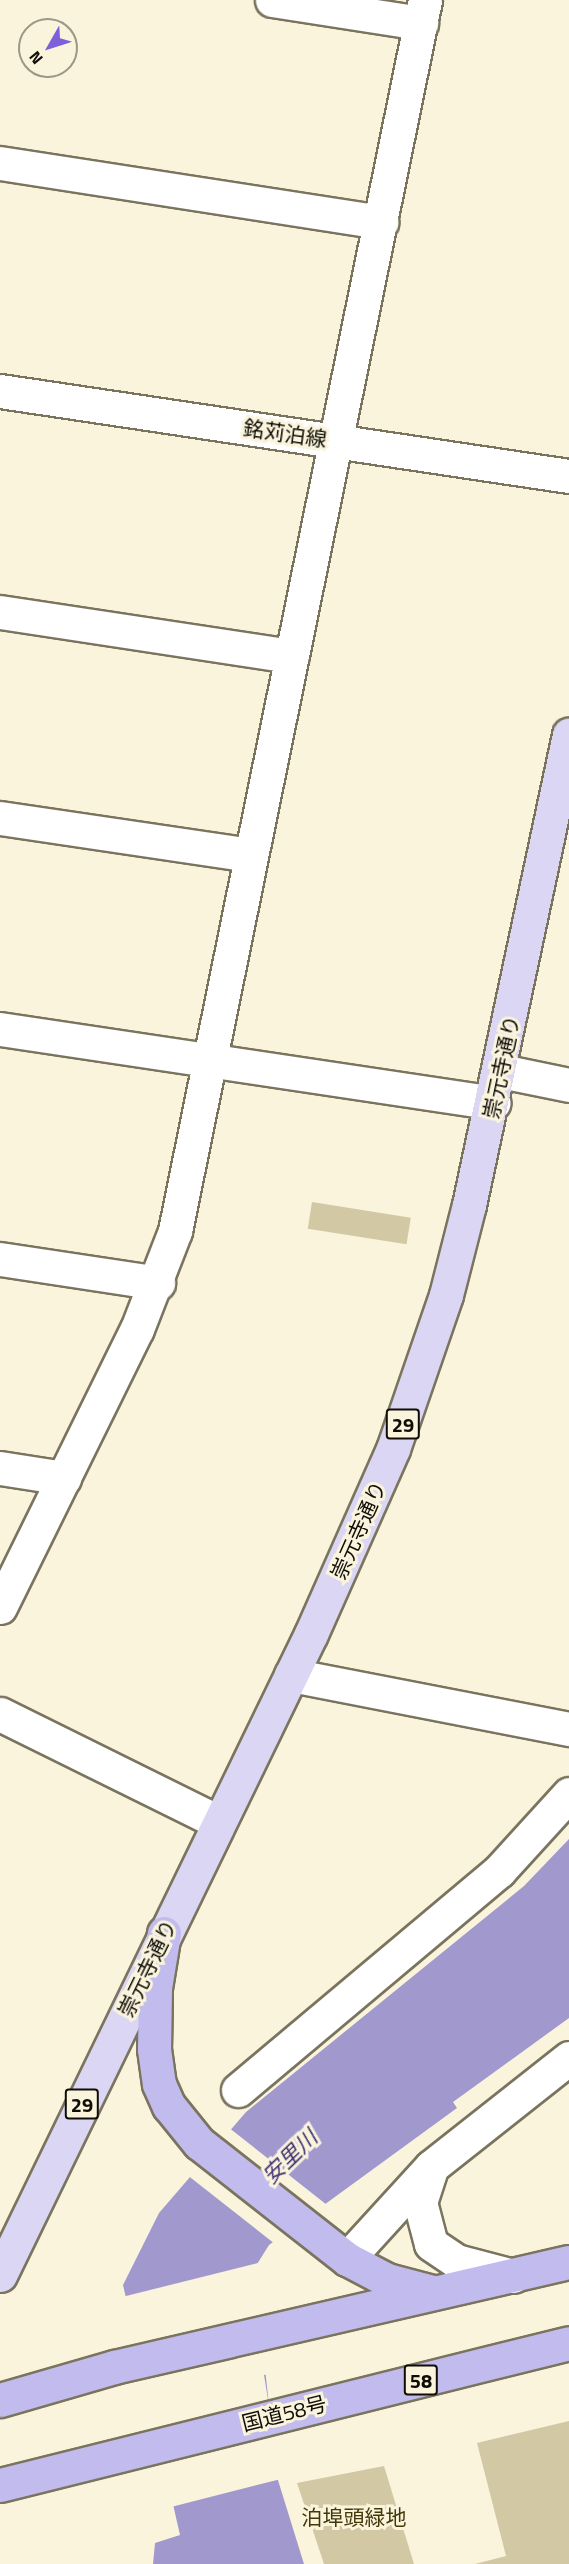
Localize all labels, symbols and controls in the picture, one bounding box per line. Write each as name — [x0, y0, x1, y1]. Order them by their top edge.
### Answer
north arrow — [18, 18, 78, 78]
text: N — [23, 46, 48, 70]
street label: 銘苅泊線 — [242, 415, 328, 451]
street label: 崇元寺通り — [478, 1013, 524, 1121]
road number: 29 — [385, 1407, 421, 1441]
street label: 崇元寺通り — [325, 1477, 391, 1583]
street label: 崇元寺通り — [113, 1915, 181, 2021]
road number: 29 — [64, 2087, 100, 2121]
water label: 安里川 — [257, 2125, 323, 2189]
road number: 58 — [403, 2363, 439, 2397]
street label: 国道58号 — [239, 2390, 329, 2436]
park label: 泊埠頭緑地 — [302, 2504, 406, 2530]

